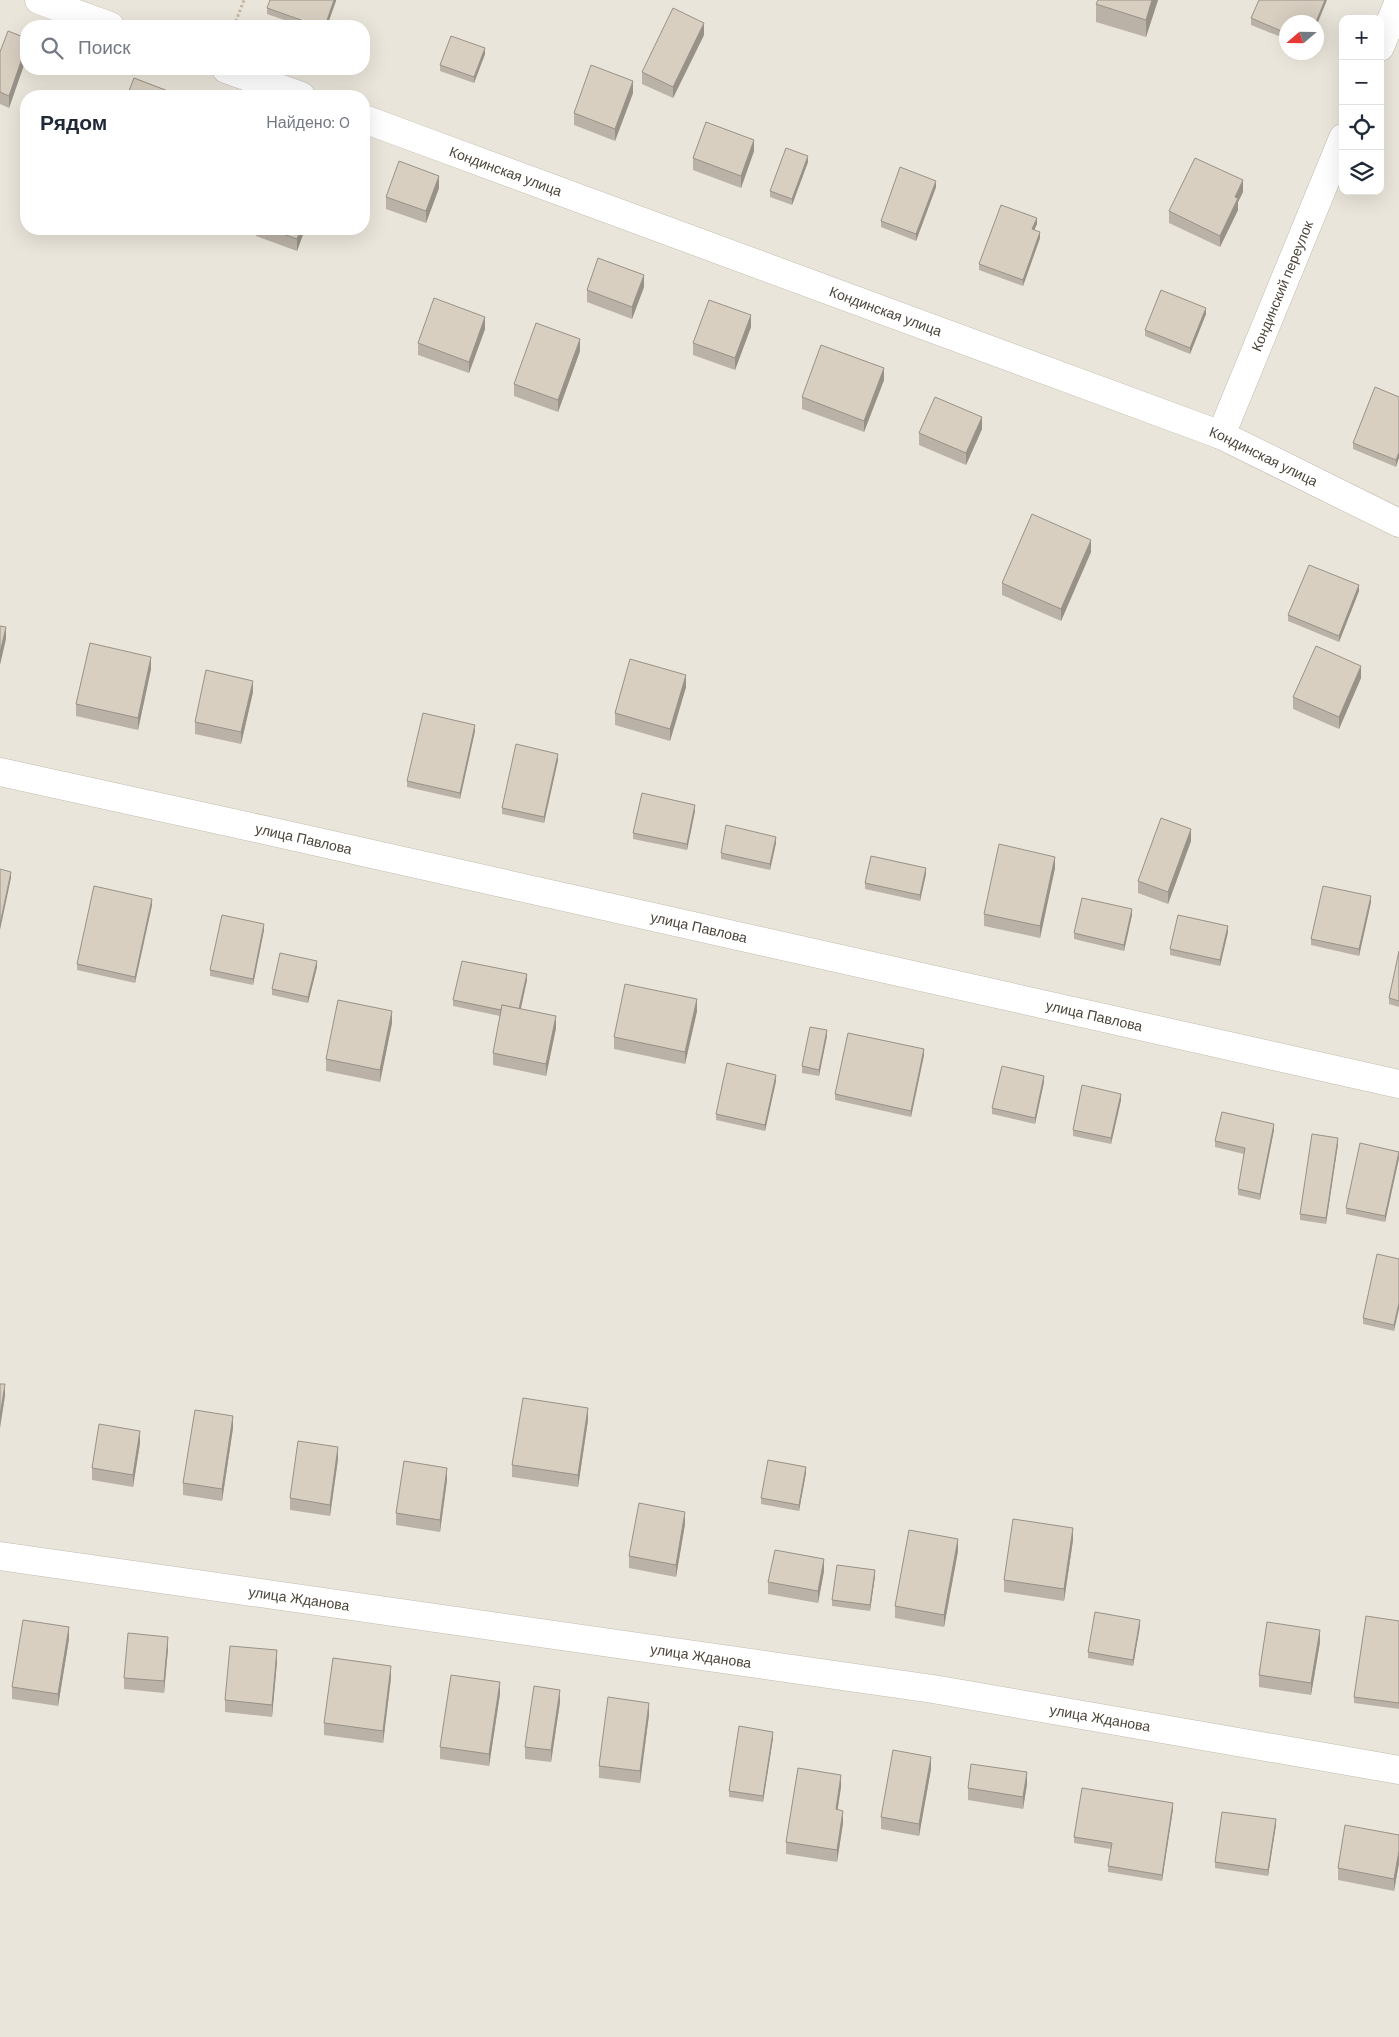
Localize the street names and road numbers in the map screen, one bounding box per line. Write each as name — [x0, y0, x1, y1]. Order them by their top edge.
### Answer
street label: Кондинская улица — [447, 142, 565, 200]
street label: Кондинский переулок — [1247, 217, 1317, 354]
street label: Кондинская улица — [827, 282, 945, 340]
street label: Кондинская улица — [1207, 423, 1321, 491]
street label: улица Павлова — [254, 819, 354, 858]
street label: улица Павлова — [649, 908, 749, 947]
street label: улица Павлова — [1044, 996, 1144, 1035]
street label: улица Жданова — [247, 1583, 351, 1615]
street label: улица Жданова — [649, 1640, 753, 1672]
street label: улица Жданова — [1048, 1700, 1152, 1736]

